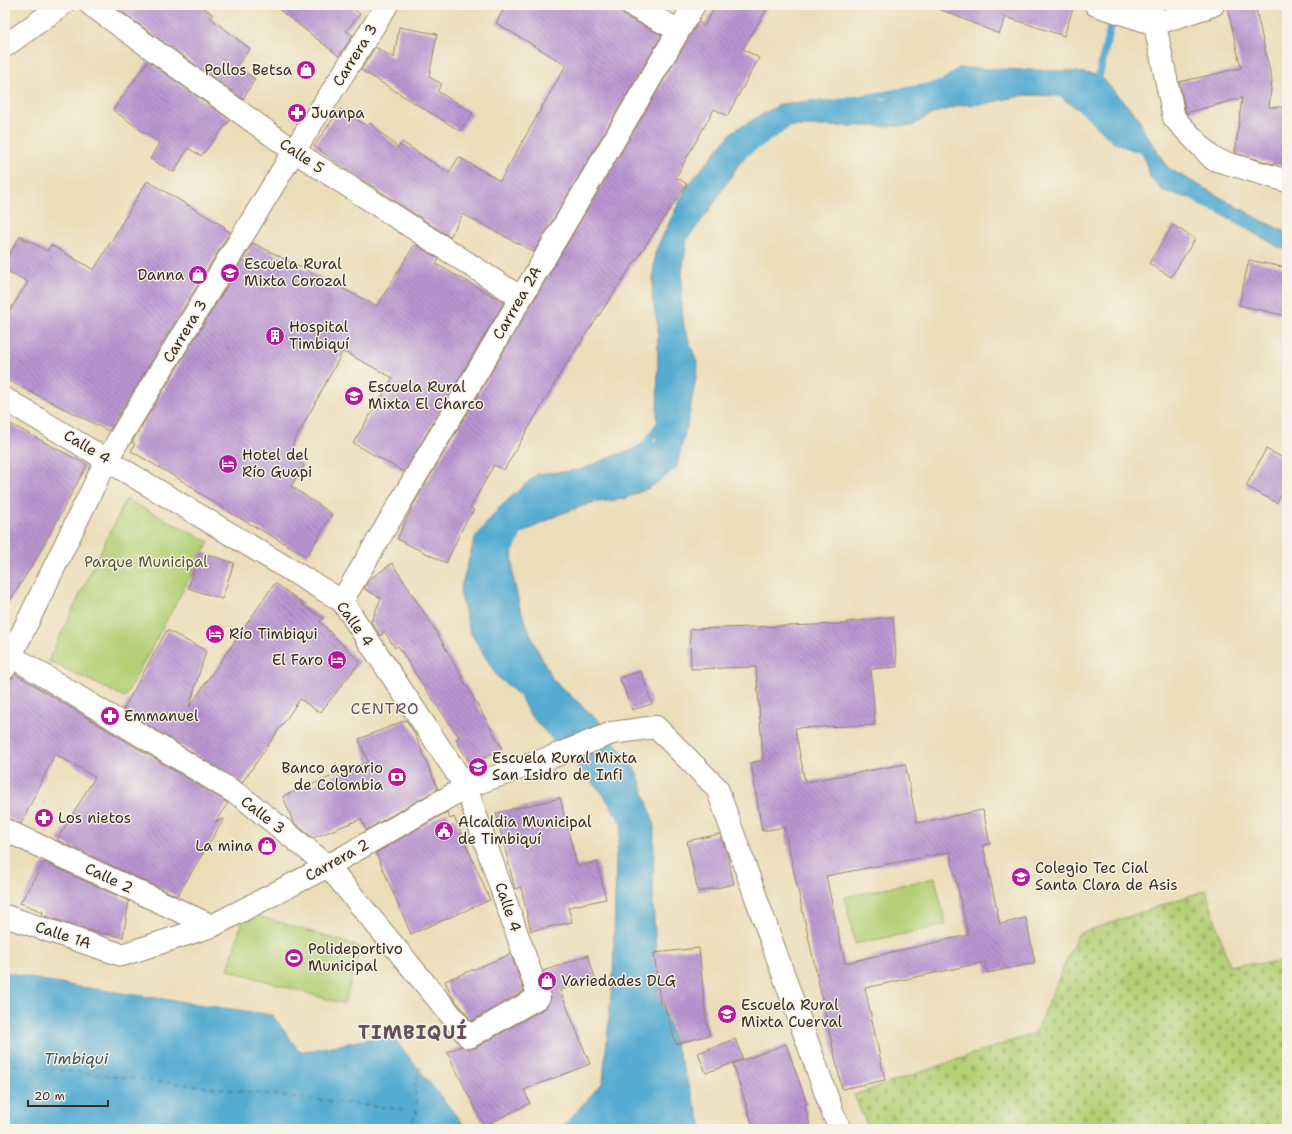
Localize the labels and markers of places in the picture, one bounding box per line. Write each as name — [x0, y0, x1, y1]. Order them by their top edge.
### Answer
shop icon: Pollos Betsa — [295, 59, 317, 81]
place label: Pollos Betsa — [204, 60, 293, 80]
pharmacy icon: Juanpa — [286, 102, 308, 124]
place label: Juanpa — [311, 103, 365, 123]
place label: Escuela Rural Mixta Corozal — [244, 254, 347, 291]
school or university icon: Escuela Rural Mixta Corozal — [219, 262, 241, 284]
shop icon: Danna — [187, 264, 209, 286]
place label: Danna — [137, 265, 185, 285]
place label: Hospital Timbiquí — [289, 317, 350, 354]
building icon: Hospital Timbiquí — [264, 325, 286, 347]
place label: Escuela Rural Mixta El Charco — [368, 377, 484, 414]
school or university icon: Escuela Rural Mixta El Charco — [343, 385, 365, 407]
place label: Hotel del Río Guapi — [242, 445, 312, 482]
hotel icon: Hotel del Río Guapi — [217, 453, 239, 475]
hotel icon: Río Timbiqui — [204, 623, 226, 645]
place label: Río Timbiqui — [229, 624, 318, 644]
hotel icon: El Faro — [326, 649, 348, 671]
place label: El Faro — [272, 650, 323, 670]
pharmacy icon: Emmanuel — [99, 705, 121, 727]
place label: Emmanuel — [124, 706, 199, 726]
place label: Escuela Rural Mixta San Isidro de Infi — [492, 748, 638, 785]
school or university icon: Escuela Rural Mixta San Isidro de Infi — [467, 756, 489, 778]
place label: Banco agrario de Colombia — [281, 758, 384, 795]
bank icon: Banco agrario de Colombia — [386, 766, 408, 788]
pharmacy icon: Los nietos — [33, 807, 55, 829]
place label: Los nietos — [58, 808, 131, 828]
place label: Alcaldia Municipal de Timbiquí — [458, 812, 592, 849]
public building icon: Alcaldia Municipal de Timbiquí — [433, 820, 455, 842]
shop icon: La mina — [256, 835, 278, 857]
place label: La mina — [195, 836, 254, 856]
place label: Colegio Tec Cial Santa Clara de Asis — [1035, 858, 1178, 895]
school or university icon: Colegio Tec Cial Santa Clara de Asis — [1010, 866, 1032, 888]
place label: Polideportivo Municipal — [308, 939, 403, 976]
sports icon: Polideportivo Municipal — [283, 947, 305, 969]
shop icon: Variedades DLG — [536, 970, 558, 992]
place label: Variedades DLG — [561, 971, 676, 991]
place label: Escuela Rural Mixta Cuerval — [741, 995, 843, 1032]
school or university icon: Escuela Rural Mixta Cuerval — [716, 1003, 738, 1025]

